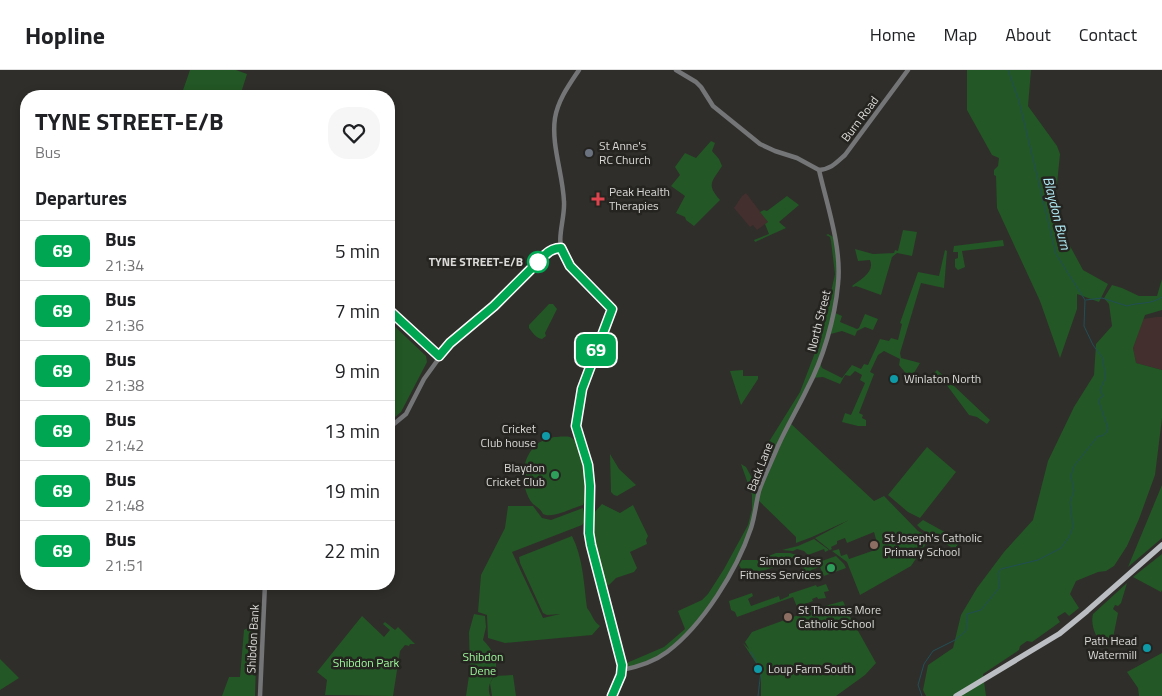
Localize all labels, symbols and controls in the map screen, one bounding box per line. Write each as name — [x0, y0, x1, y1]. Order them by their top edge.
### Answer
text: Hopline — [25, 17, 105, 53]
text: Home — [870, 21, 916, 48]
text: Map — [944, 21, 977, 48]
text: About — [1005, 21, 1051, 48]
text: Contact — [1079, 21, 1137, 48]
street label: Burn Road — [836, 92, 883, 146]
text: TYNE STREET-E/B — [35, 103, 224, 139]
button: heart — [328, 107, 380, 159]
place label: St Anne's RC Church — [599, 136, 651, 169]
text: Bus — [35, 140, 61, 164]
marker: St Anne's RC Church — [583, 147, 595, 159]
water label: Blaydon Burn — [1038, 174, 1077, 253]
place label: Peak Health Therapies — [609, 182, 670, 215]
text: Departures — [35, 183, 127, 212]
marker: Peak Health Therapies — [591, 192, 605, 206]
text: Bus — [105, 224, 136, 253]
text: 5 min — [335, 236, 380, 265]
text: 69 — [52, 237, 73, 264]
marker: TYNE STREET-E/B — [527, 251, 549, 273]
place label: TYNE STREET-E/B — [429, 252, 523, 271]
text: 21:34 — [105, 253, 144, 277]
text: Bus — [105, 284, 136, 313]
street label: North Street — [802, 287, 836, 354]
text: 7 min — [335, 296, 380, 325]
text: 69 — [52, 297, 73, 324]
text: 21:36 — [105, 313, 144, 337]
line badge: 69 — [574, 334, 618, 366]
text: 69 — [586, 336, 606, 363]
text: Bus — [105, 344, 136, 373]
text: 9 min — [335, 356, 380, 385]
text: 69 — [52, 357, 73, 384]
place label: Winlaton North — [904, 369, 981, 388]
text: 21:38 — [105, 373, 144, 397]
marker: Winlaton North — [888, 373, 900, 385]
text: Bus — [105, 404, 136, 433]
text: 13 min — [324, 416, 380, 445]
text: 69 — [52, 417, 73, 444]
place label: Cricket Club house — [481, 419, 537, 452]
marker: Cricket Club house — [540, 430, 552, 442]
text: 21:42 — [105, 433, 144, 457]
street label: Back Lane — [741, 439, 778, 494]
place label: Blaydon Cricket Club — [486, 458, 545, 491]
text: Bus — [105, 464, 136, 493]
marker: Blaydon Cricket Club — [549, 469, 561, 481]
text: 19 min — [324, 476, 380, 505]
text: 69 — [52, 477, 73, 504]
text: 21:48 — [105, 493, 144, 517]
text: Bus — [105, 524, 136, 553]
place label: St Joseph's Catholic Primary School — [884, 528, 982, 561]
text: 22 min — [324, 536, 380, 565]
text: 69 — [52, 537, 73, 564]
marker: St Joseph's Catholic Primary School — [868, 539, 880, 551]
place label: Simon Coles Fitness Services — [740, 551, 821, 584]
text: 21:51 — [105, 553, 144, 577]
marker: Simon Coles Fitness Services — [825, 562, 837, 574]
place label: St Thomas More Catholic School — [798, 600, 881, 633]
street label: Shibdon Bank — [241, 604, 264, 674]
marker: St Thomas More Catholic School — [782, 611, 794, 623]
place label: Path Head Watermill — [1084, 631, 1137, 664]
marker: Path Head Watermill — [1141, 642, 1153, 654]
park label: Shibdon Dene — [462, 647, 504, 680]
park label: Shibdon Park — [333, 653, 400, 672]
place label: Loup Farm South — [768, 659, 854, 678]
marker: Loup Farm South — [752, 663, 764, 675]

